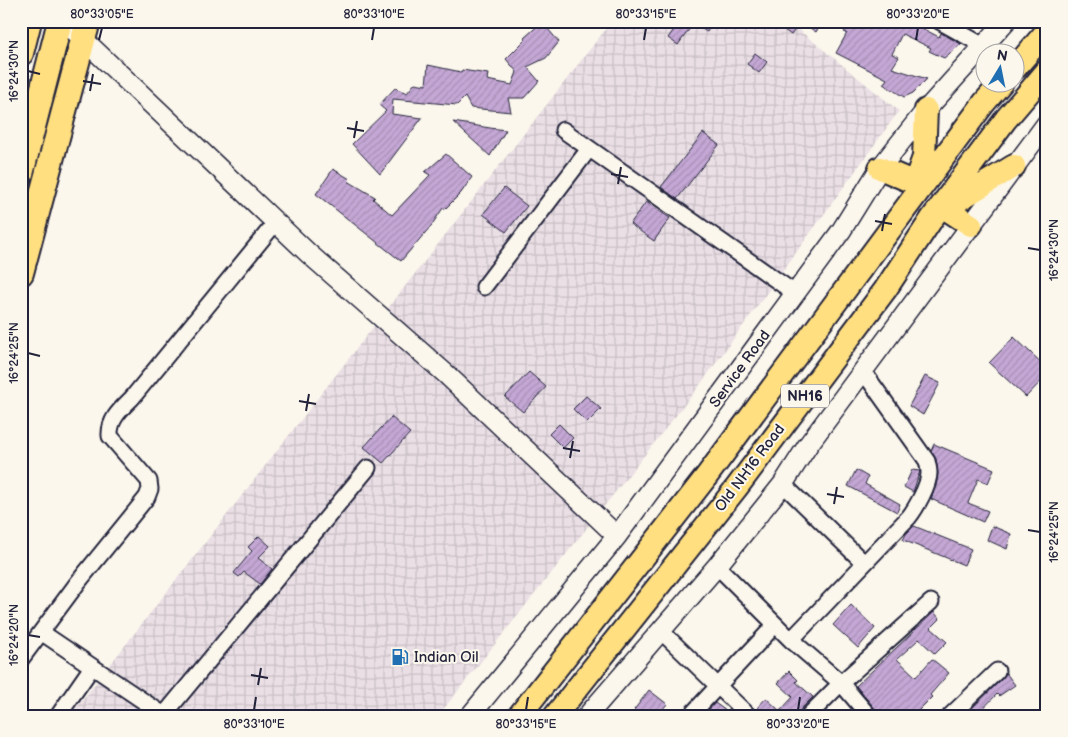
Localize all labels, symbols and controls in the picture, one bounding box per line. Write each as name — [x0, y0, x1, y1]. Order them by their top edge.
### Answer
text: 80°33'05"E — [70, 7, 134, 22]
text: 80°33'10"E — [343, 7, 405, 22]
text: 80°33'15"E — [616, 7, 677, 22]
text: 80°33'20"E — [886, 7, 950, 22]
text: 16°24'30"N — [7, 40, 22, 102]
north arrow — [976, 42, 1026, 92]
text: N — [996, 46, 1009, 65]
text: 16°24'30"N — [1047, 219, 1062, 281]
text: 16°24'25"N — [7, 322, 22, 384]
street label: Service Road — [705, 326, 775, 412]
road number: NH16 — [781, 384, 829, 408]
street label: Old NH16 Road — [711, 420, 789, 516]
text: 16°24'25"N — [1047, 501, 1062, 563]
text: 16°24'20"N — [7, 604, 22, 666]
fuel station icon: Indian Oil — [390, 647, 410, 667]
place label: Indian Oil — [414, 648, 479, 667]
text: 80°33'10"E — [223, 717, 285, 732]
text: 80°33'15"E — [496, 717, 557, 732]
text: 80°33'20"E — [766, 717, 830, 732]

